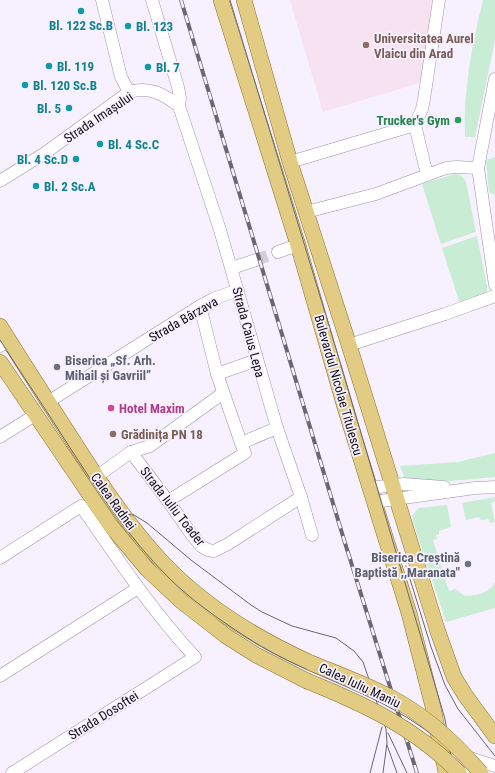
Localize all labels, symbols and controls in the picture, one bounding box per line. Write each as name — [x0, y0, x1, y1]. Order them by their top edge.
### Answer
marker: Bl. 122 Sc.B — [76, 6, 86, 16]
place label: Bl. 122 Sc.B — [49, 18, 113, 33]
place label: Bl. 123 — [136, 19, 173, 34]
marker: Bl. 123 — [123, 21, 133, 31]
place label: Universitatea Aurel Vlaicu din Arad — [374, 31, 474, 61]
marker: Universitatea Aurel Vlaicu din Arad — [361, 40, 371, 50]
place label: Bl. 119 — [57, 59, 94, 74]
place label: Bl. 7 — [156, 60, 180, 75]
marker: Bl. 119 — [44, 61, 54, 71]
marker: Bl. 7 — [143, 62, 153, 72]
place label: Bl. 120 Sc.B — [33, 78, 97, 93]
marker: Bl. 120 Sc.B — [20, 80, 30, 90]
street label: Strada Imașului — [61, 89, 136, 147]
place label: Bl. 5 — [37, 101, 61, 116]
marker: Bl. 5 — [64, 103, 74, 113]
place label: Trucker's Gym — [377, 113, 450, 128]
marker: Trucker's Gym — [453, 115, 463, 125]
place label: Bl. 4 Sc.C — [108, 137, 160, 152]
marker: Bl. 4 Sc.C — [95, 139, 105, 149]
place label: Bl. 4 Sc.D — [17, 152, 68, 167]
marker: Bl. 4 Sc.D — [71, 154, 81, 164]
place label: Bl. 2 Sc.A — [44, 179, 96, 194]
marker: Bl. 2 Sc.A — [31, 181, 41, 191]
street label: Strada Caius Lepa — [229, 285, 268, 379]
street label: Strada Bârzava — [146, 294, 220, 345]
street label: Bulevardul Nicolae Titulescu — [311, 313, 366, 457]
place label: Biserica „Sf. Arh. Mihail și Gavriil” — [65, 353, 156, 384]
marker: Biserica „Sf. Arh. Mihail și Gavriil” — [52, 362, 62, 372]
place label: Hotel Maxim — [119, 401, 185, 416]
marker: Hotel Maxim — [106, 403, 116, 413]
place label: Grădinița PN 18 — [121, 427, 203, 443]
marker: Grădinița PN 18 — [108, 429, 118, 439]
street label: Strada Iuliu Toader — [137, 464, 208, 549]
street label: Calea Radnei — [88, 470, 139, 533]
place label: Biserica Creștină Baptistă ,,Maranata" — [355, 550, 460, 580]
marker: Biserica Creștină Baptistă ,,Maranata" — [463, 559, 473, 569]
street label: Calea Iuliu Maniu — [317, 660, 403, 711]
street label: Strada Dosoftei — [66, 688, 141, 743]

